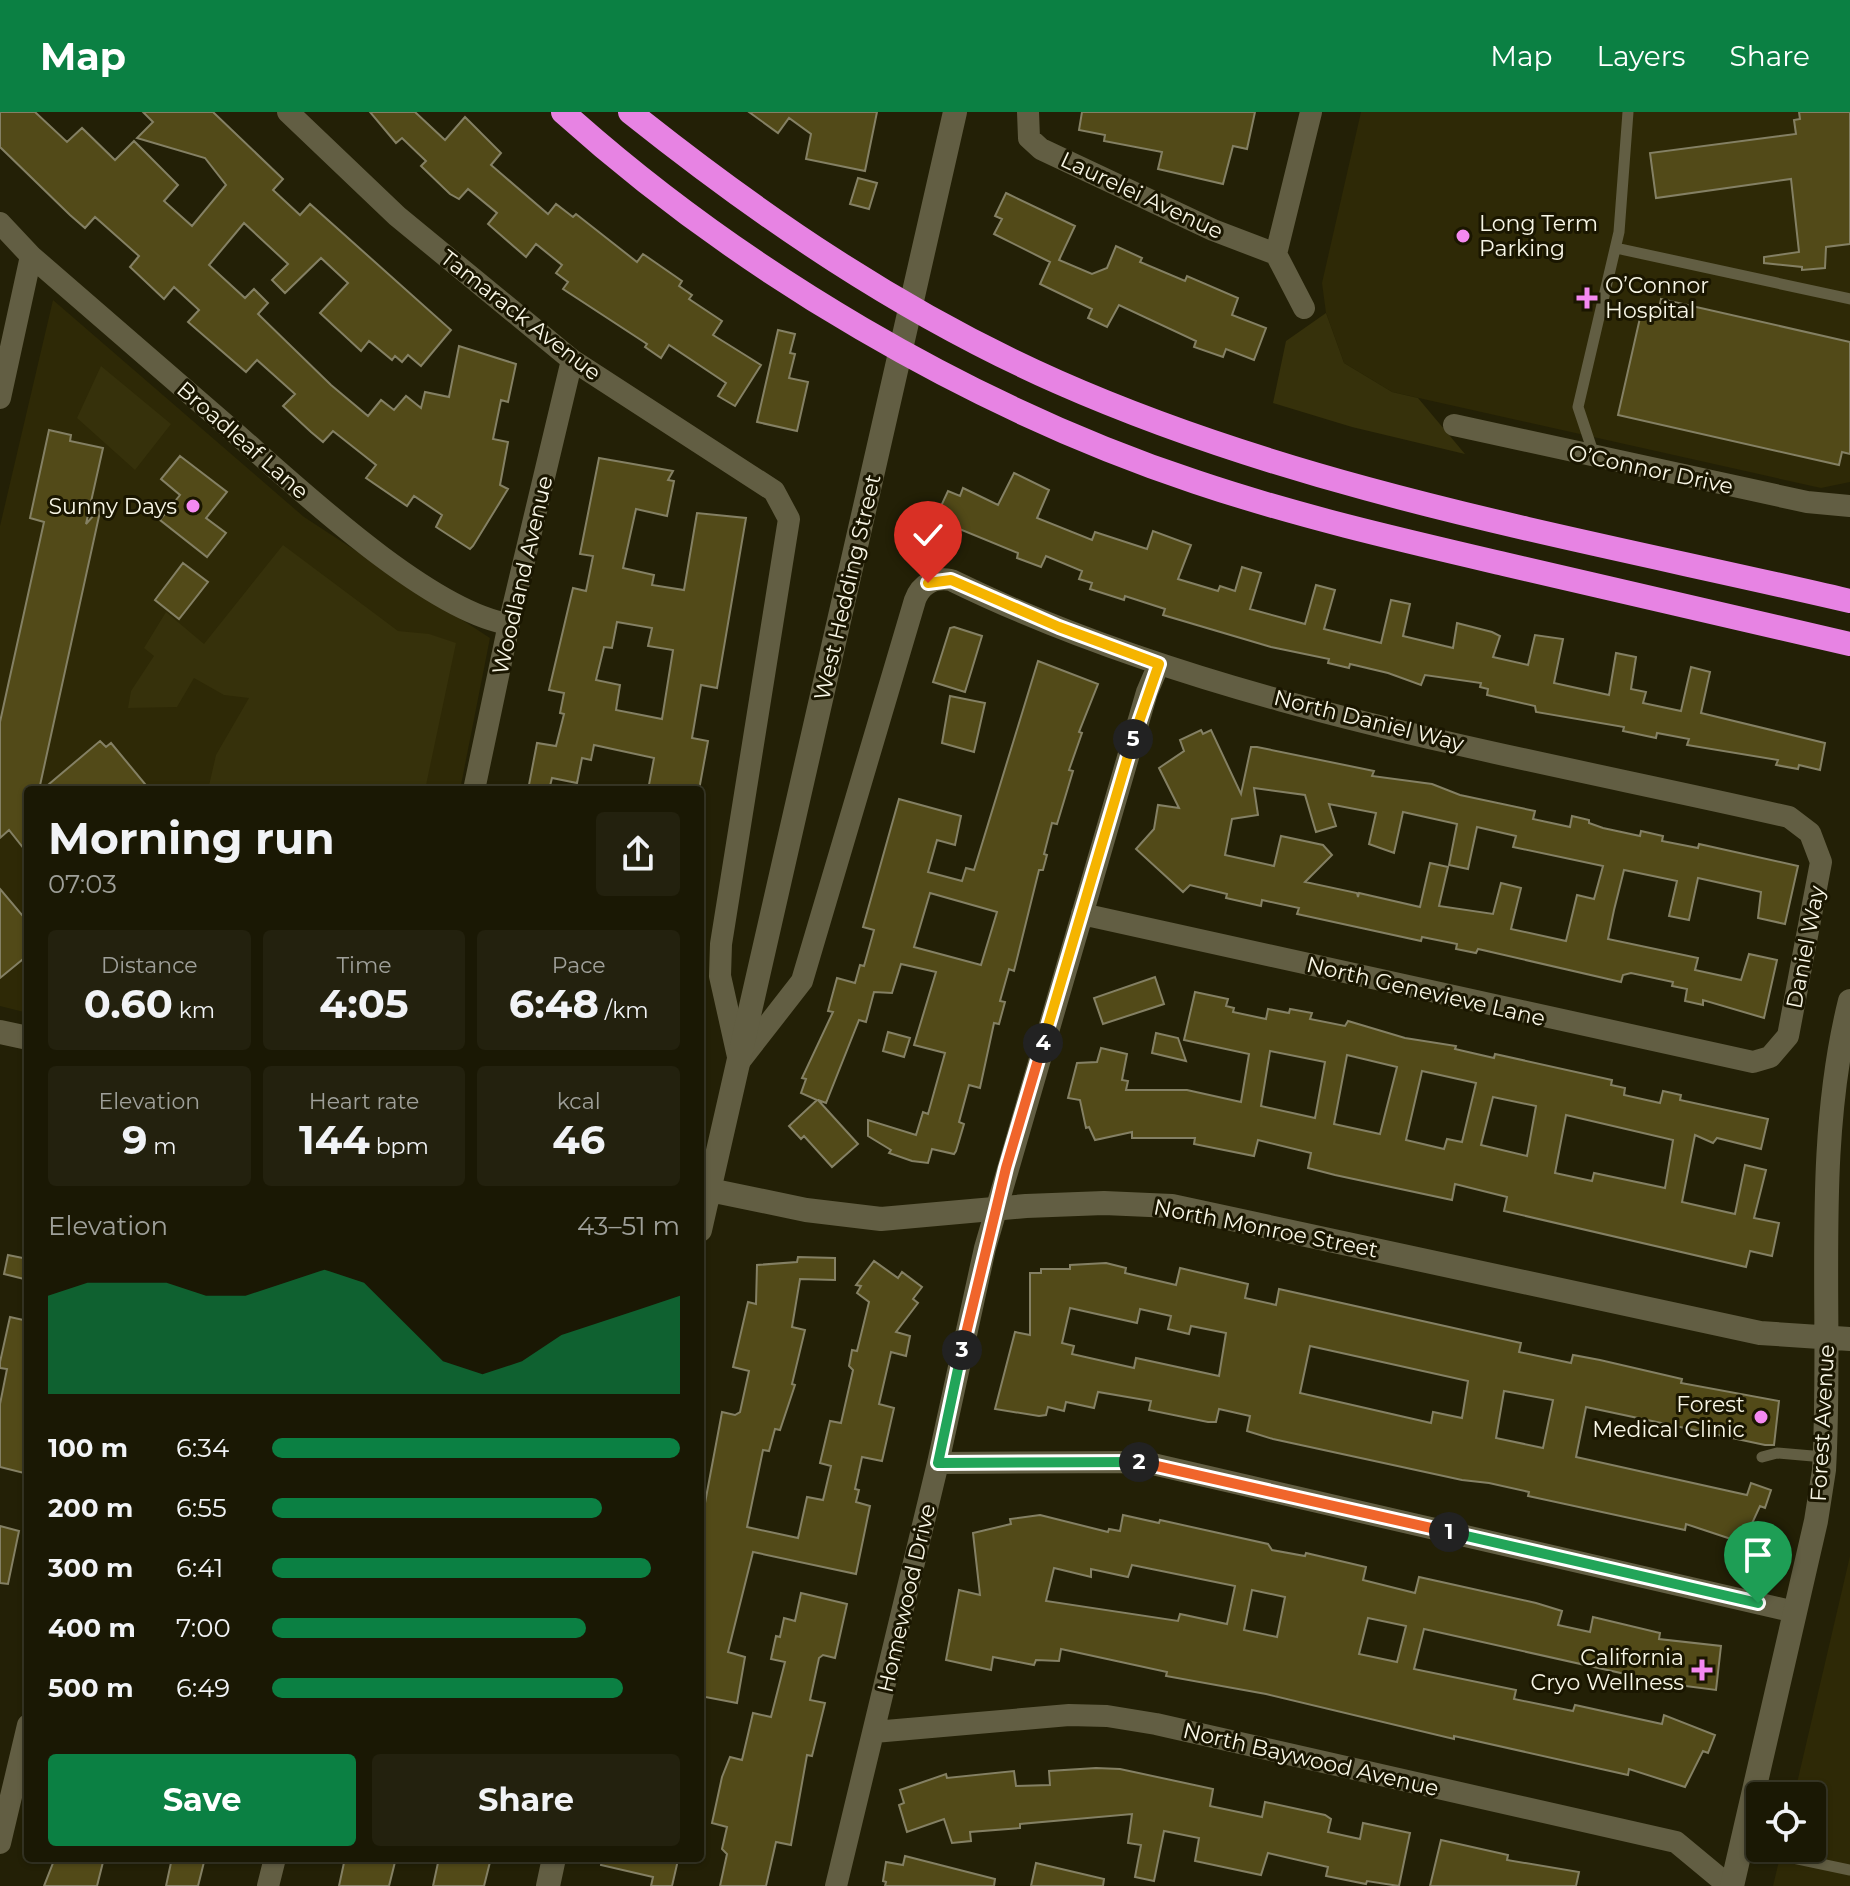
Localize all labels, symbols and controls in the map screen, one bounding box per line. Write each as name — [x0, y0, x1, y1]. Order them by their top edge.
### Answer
text: Map — [40, 33, 126, 80]
text: Map — [1490, 39, 1553, 73]
text: Layers — [1597, 39, 1686, 73]
text: Share — [1730, 39, 1810, 73]
street label: Laurelei Avenue — [1056, 146, 1227, 245]
place label: Long Term Parking — [1479, 210, 1598, 262]
marker: Long Term Parking — [1454, 227, 1472, 245]
street label: Tamarack Avenue — [435, 244, 606, 386]
place label: O’Connor Hospital — [1605, 272, 1709, 324]
marker: O’Connor Hospital — [1576, 287, 1598, 309]
street label: Broadleaf Lane — [171, 376, 314, 505]
street label: O’Connor Drive — [1566, 439, 1736, 500]
street label: West Hedding Street — [808, 471, 887, 703]
street label: Woodland Avenue — [486, 473, 558, 677]
place label: Sunny Days — [48, 493, 177, 520]
marker: Sunny Days — [184, 497, 202, 515]
pin — [894, 501, 962, 583]
icon: check — [906, 513, 950, 557]
street label: North Daniel Way — [1271, 684, 1467, 757]
pin: 5 — [1113, 719, 1153, 759]
text: 5 — [1126, 725, 1140, 752]
text: Morning run — [48, 811, 335, 865]
button: share — [596, 812, 680, 896]
text: 07:03 — [48, 868, 117, 900]
street label: Daniel Way — [1780, 883, 1831, 1011]
street label: North Genevieve Lane — [1304, 951, 1548, 1032]
text: Distance — [101, 952, 198, 979]
text: Time — [336, 952, 392, 979]
text: Pace — [552, 952, 606, 979]
text: 0.60 — [84, 979, 173, 1028]
text: 4:05 — [319, 979, 409, 1028]
text: 6:48 — [509, 979, 599, 1028]
text: km — [173, 997, 215, 1024]
text: /km — [599, 997, 649, 1024]
pin: 4 — [1023, 1023, 1063, 1063]
text: 4 — [1035, 1029, 1051, 1056]
text: Elevation — [98, 1088, 200, 1115]
text: Heart rate — [309, 1088, 419, 1115]
text: kcal — [557, 1088, 601, 1115]
text: 9 — [122, 1115, 148, 1164]
text: 144 — [299, 1115, 370, 1164]
text: 46 — [552, 1115, 605, 1164]
text: m — [148, 1133, 177, 1160]
text: bpm — [370, 1133, 429, 1160]
street label: North Monroe Street — [1151, 1193, 1380, 1264]
text: Elevation — [48, 1210, 168, 1242]
text: 43–51 m — [577, 1210, 680, 1242]
pin: 3 — [942, 1330, 982, 1370]
text: 3 — [955, 1336, 969, 1363]
street label: Forest Avenue — [1805, 1344, 1840, 1502]
place label: Forest Medical Clinic — [1592, 1391, 1745, 1443]
marker: Forest Medical Clinic — [1752, 1408, 1770, 1426]
text: 100 m — [48, 1432, 128, 1464]
text: 6:34 — [176, 1432, 229, 1464]
pin: 2 — [1119, 1442, 1159, 1482]
text: 2 — [1133, 1448, 1145, 1475]
text: 200 m — [48, 1492, 133, 1524]
text: 6:55 — [176, 1492, 227, 1524]
street label: Homewood Drive — [872, 1501, 941, 1695]
pin: 1 — [1429, 1512, 1469, 1552]
text: 1 — [1445, 1518, 1453, 1545]
pin — [1724, 1521, 1792, 1603]
icon: arrive — [1736, 1533, 1780, 1577]
text: 300 m — [48, 1552, 133, 1584]
text: 6:41 — [176, 1552, 223, 1584]
text: 400 m — [48, 1612, 136, 1644]
text: 7:00 — [176, 1612, 231, 1644]
place label: California Cryo Wellness — [1531, 1644, 1684, 1696]
marker: California Cryo Wellness — [1691, 1659, 1713, 1681]
text: 500 m — [48, 1672, 133, 1704]
text: 6:49 — [176, 1672, 230, 1704]
street label: North Baywood Avenue — [1180, 1717, 1441, 1802]
button: Save — [48, 1754, 356, 1846]
button: Share — [372, 1754, 680, 1846]
map controls — [1746, 1782, 1826, 1862]
button: locate — [1746, 1782, 1826, 1862]

